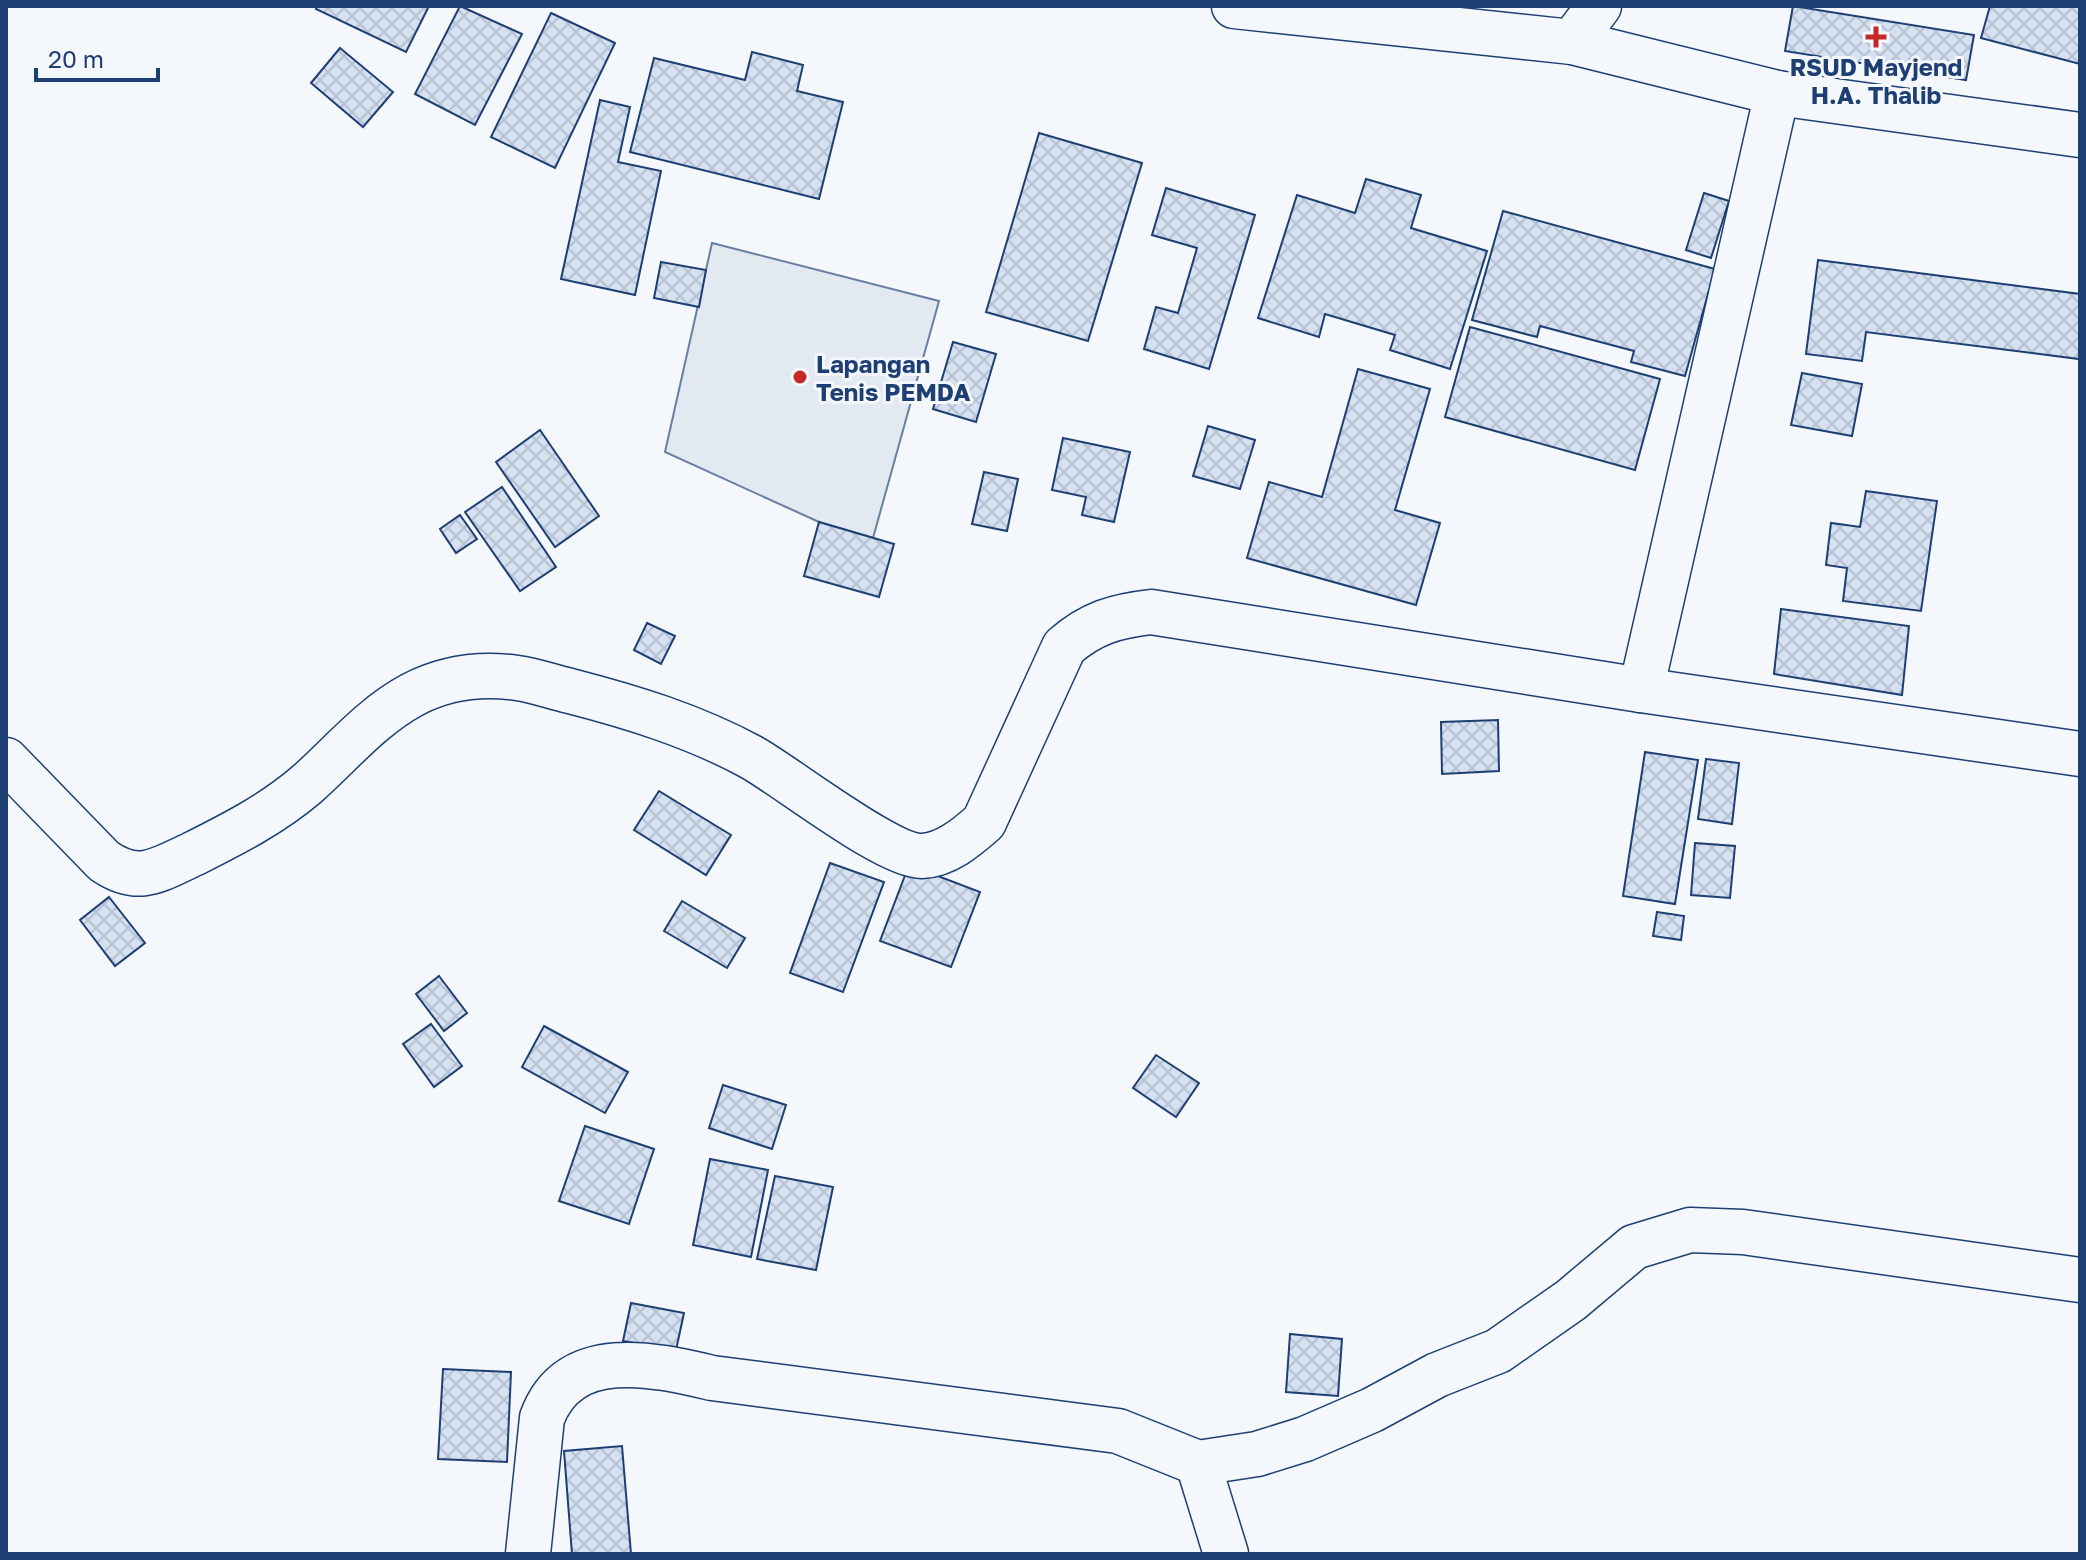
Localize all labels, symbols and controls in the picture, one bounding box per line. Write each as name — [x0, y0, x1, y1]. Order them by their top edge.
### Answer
marker: RSUD Mayjend H.A. Thalib — [1865, 26, 1887, 48]
scale bar — [36, 32, 158, 82]
text: 20 m — [48, 44, 104, 73]
place label: RSUD Mayjend H.A. Thalib — [1790, 52, 1962, 109]
place label: Lapangan Tenis PEMDA — [816, 349, 971, 406]
marker: Lapangan Tenis PEMDA — [791, 368, 809, 386]

